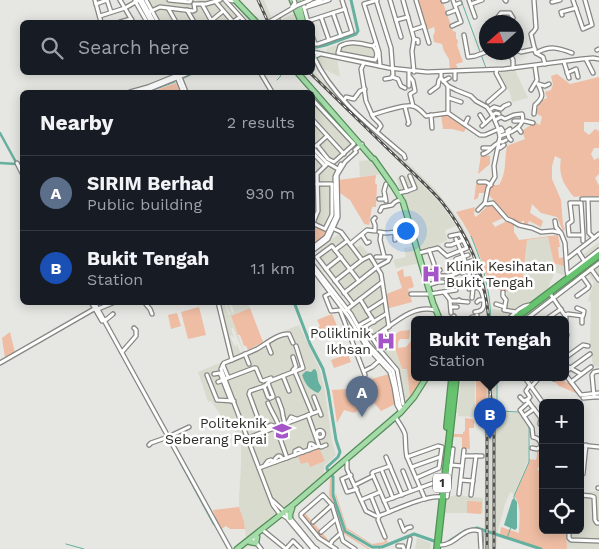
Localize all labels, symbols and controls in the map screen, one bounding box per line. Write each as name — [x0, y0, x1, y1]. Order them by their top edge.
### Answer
north arrow — [479, 15, 524, 60]
search box — [20, 20, 315, 75]
icon: search — [38, 34, 66, 62]
text: Search here — [78, 36, 189, 59]
text: Nearby — [40, 110, 113, 135]
text: 2 results — [227, 113, 295, 132]
text: SIRIM Berhad — [87, 172, 214, 195]
text: A — [51, 184, 61, 203]
text: 930 m — [245, 184, 295, 203]
text: Public building — [87, 195, 202, 214]
your location — [393, 218, 419, 244]
text: Bukit Tengah — [87, 247, 209, 270]
place label: Klinik Kesihatan Bukit Tengah — [446, 258, 555, 290]
text: B — [51, 259, 61, 278]
text: 1.1 km — [250, 259, 295, 278]
hospital icon: Klinik Kesihatan Bukit Tengah — [420, 263, 442, 285]
text: Station — [87, 270, 143, 289]
popup — [411, 316, 569, 381]
place label: Poliklinik Ikhsan — [310, 325, 371, 357]
text: Bukit Tengah — [429, 328, 551, 351]
hospital icon: Poliklinik Ikhsan — [375, 330, 397, 352]
text: Station — [429, 351, 485, 370]
pin: A — [346, 376, 378, 417]
pin: B — [474, 398, 506, 439]
map controls — [539, 399, 584, 534]
button: + — [539, 399, 584, 444]
place label: Politeknik Seberang Perai — [165, 415, 267, 447]
school or university icon: Politeknik Seberang Perai — [271, 420, 293, 442]
button: − — [539, 444, 584, 489]
road number: 1 — [433, 473, 451, 492]
button: locate — [539, 489, 584, 534]

